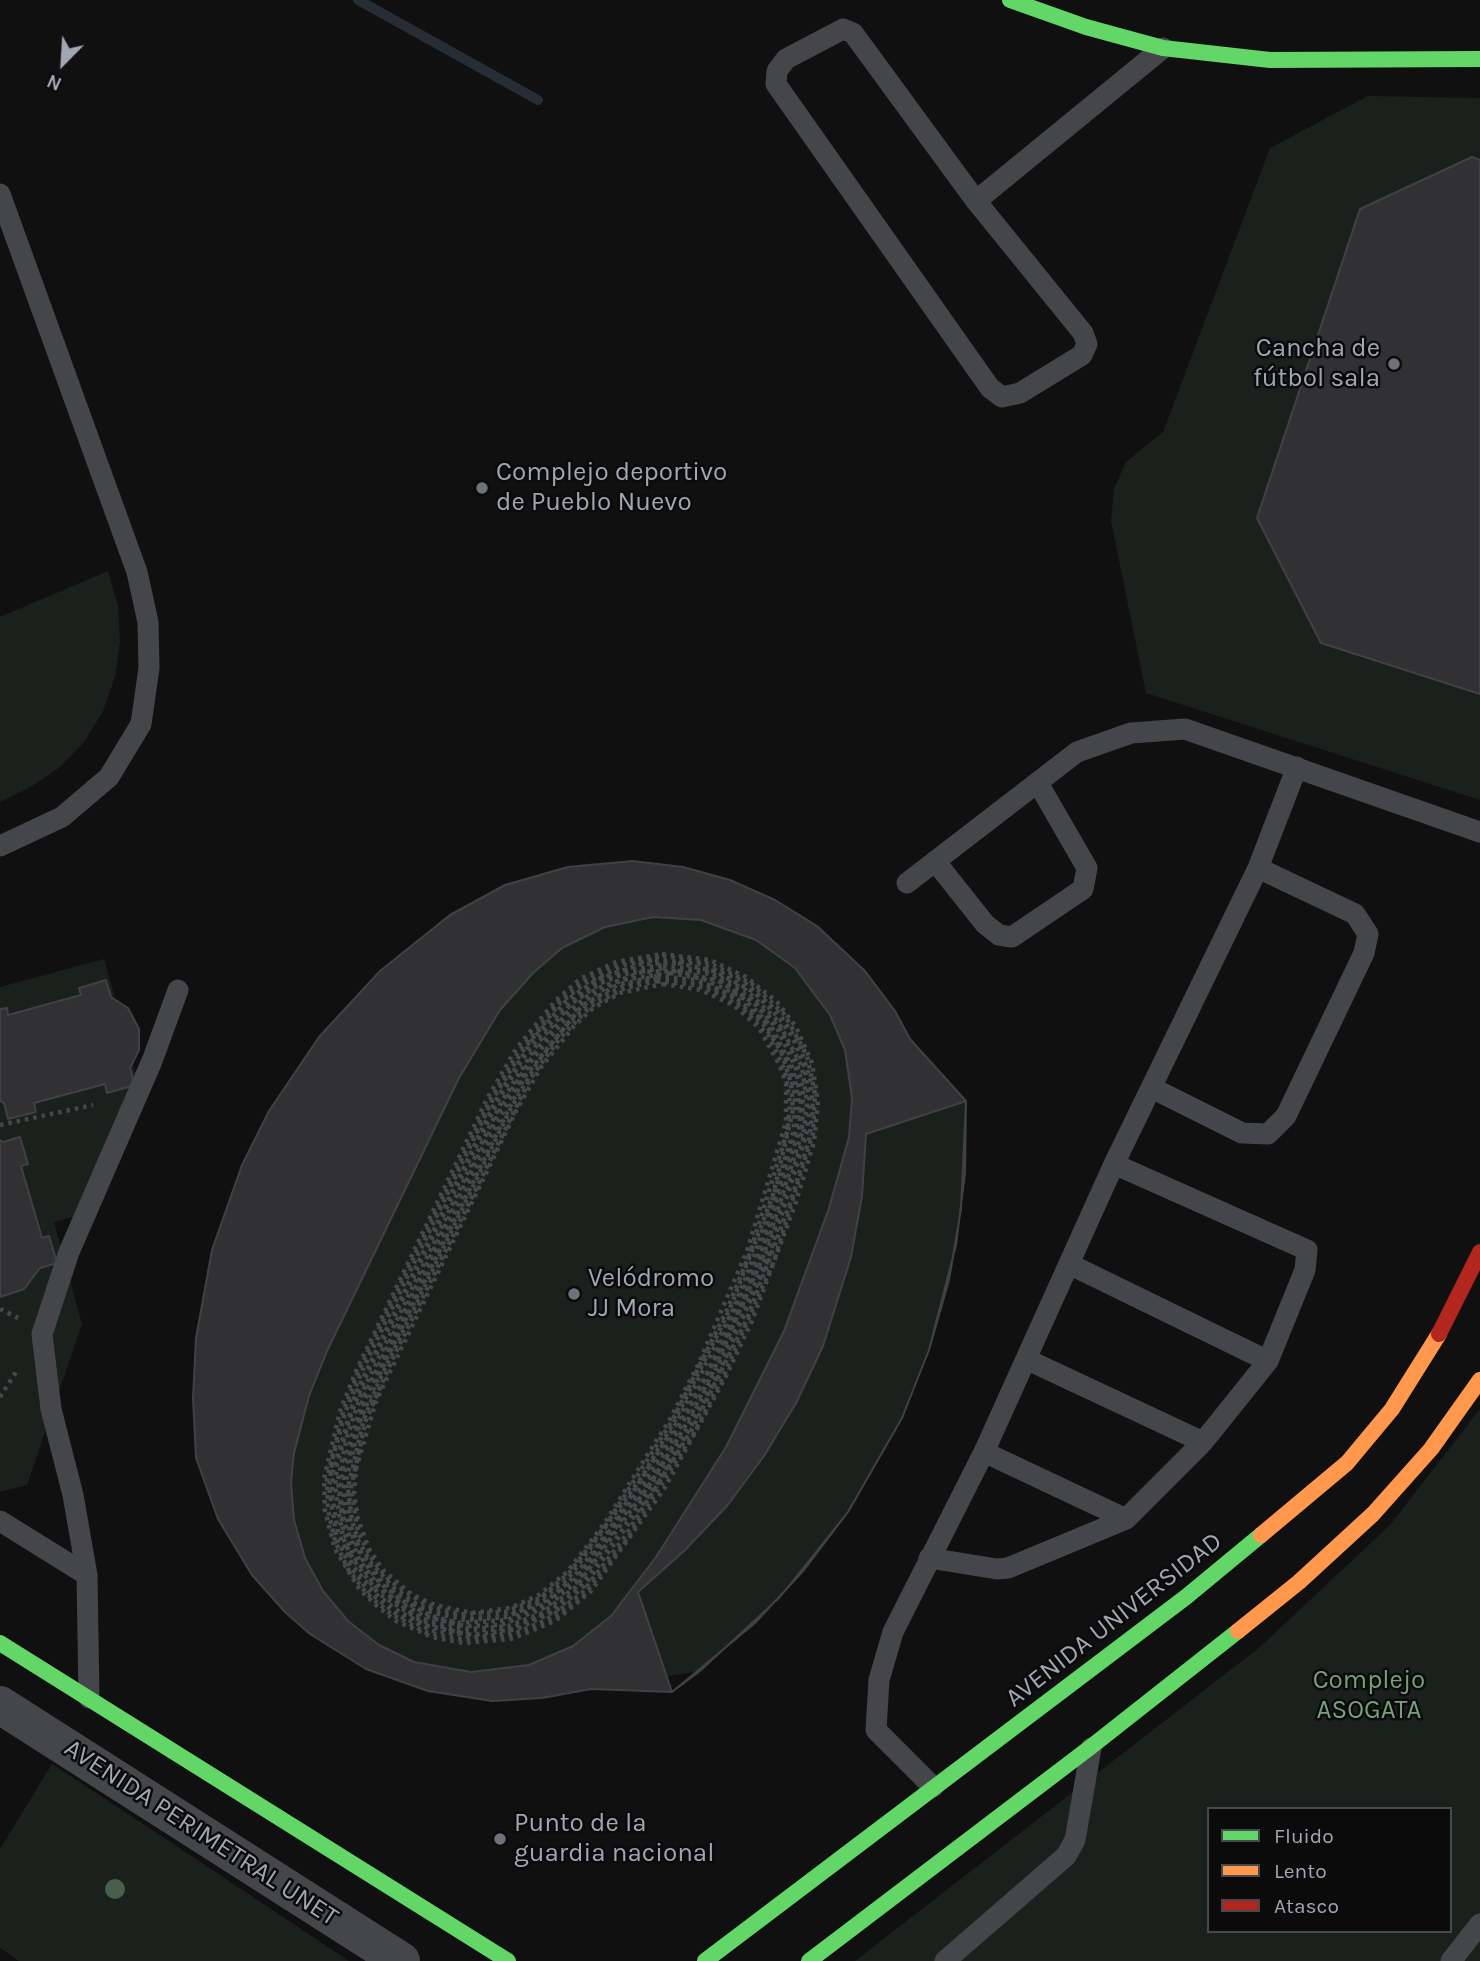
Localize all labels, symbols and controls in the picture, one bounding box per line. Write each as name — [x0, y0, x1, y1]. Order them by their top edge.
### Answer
north arrow — [28, 28, 98, 98]
text: N — [44, 69, 65, 95]
place label: Cancha de fútbol sala — [1253, 333, 1380, 394]
marker: Cancha de fútbol sala — [1386, 356, 1402, 372]
place label: Complejo deportivo de Pueblo Nuevo — [496, 457, 727, 518]
marker: Complejo deportivo de Pueblo Nuevo — [474, 480, 490, 496]
place label: Velódromo JJ Mora — [588, 1263, 714, 1324]
marker: Velódromo JJ Mora — [566, 1286, 582, 1302]
street label: AVENIDA UNIVERSIDAD — [999, 1526, 1229, 1714]
park label: Complejo ASOGATA — [1313, 1665, 1425, 1726]
street label: AVENIDA PERIMETRAL UNET — [58, 1733, 344, 1933]
legend — [1207, 1807, 1452, 1933]
place label: Punto de la guardia nacional — [514, 1808, 714, 1870]
text: Fluido — [1274, 1824, 1334, 1848]
marker: Punto de la guardia nacional — [492, 1831, 508, 1847]
text: Lento — [1274, 1859, 1327, 1883]
text: Atasco — [1274, 1894, 1339, 1918]

